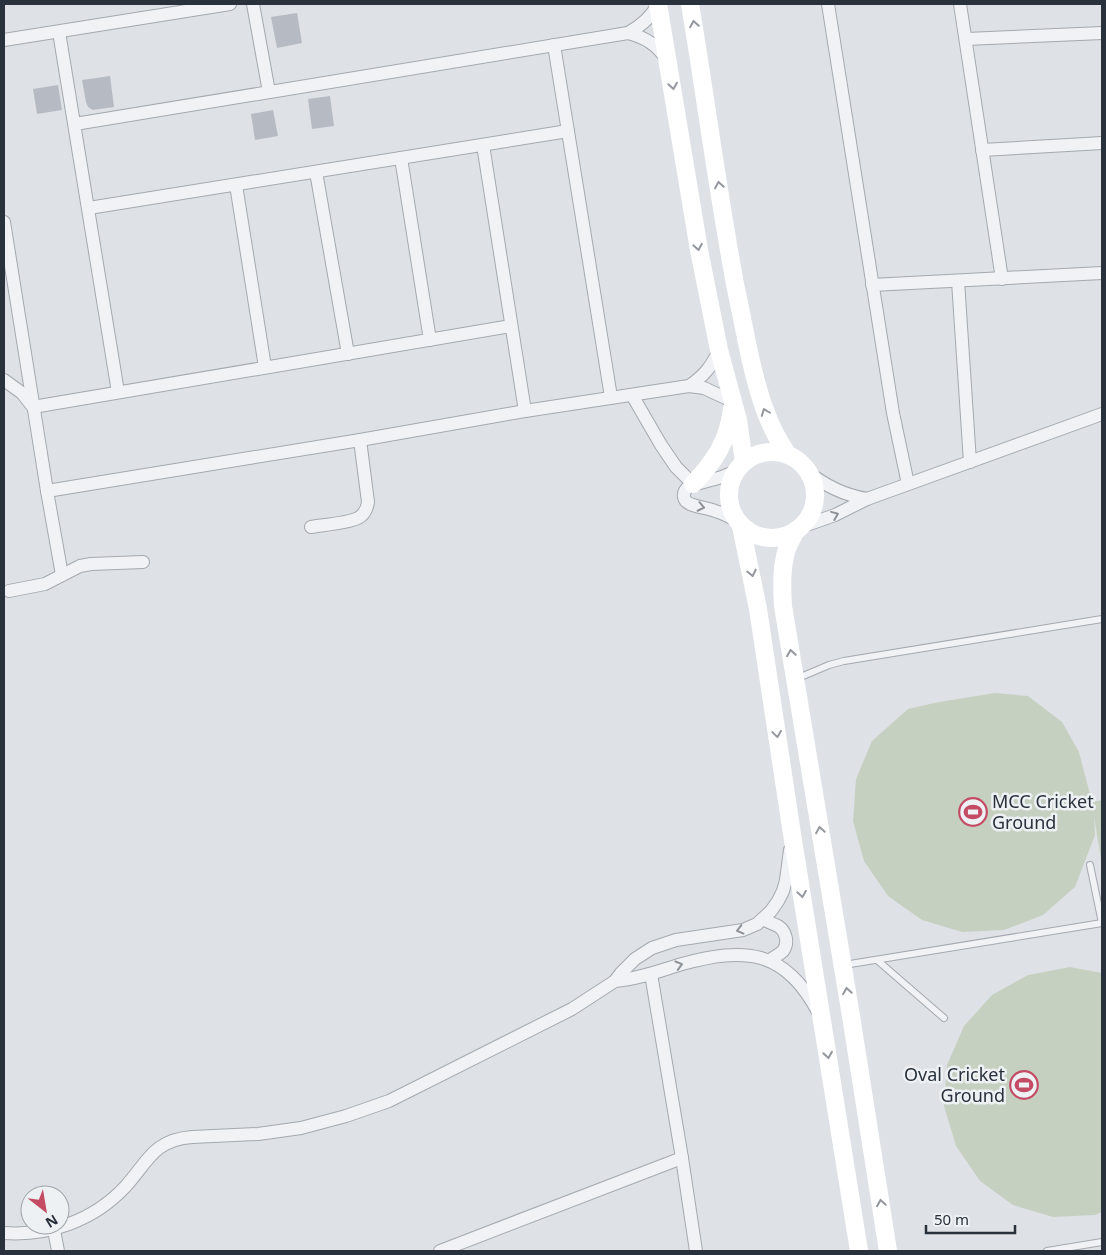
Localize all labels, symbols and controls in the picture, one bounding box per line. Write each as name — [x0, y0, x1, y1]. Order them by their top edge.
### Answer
one-way arrow — [689, 20, 699, 29]
one-way arrow — [667, 82, 677, 91]
one-way arrow — [714, 181, 724, 189]
one-way arrow — [693, 242, 703, 251]
one-way arrow — [761, 409, 771, 417]
one-way arrow — [696, 501, 705, 512]
one-way arrow — [830, 511, 839, 521]
one-way arrow — [746, 569, 756, 578]
one-way arrow — [786, 649, 796, 657]
one-way arrow — [771, 730, 782, 738]
place label: MCC Cricket Ground — [992, 789, 1094, 834]
sports icon: MCC Cricket Ground — [958, 797, 988, 827]
one-way arrow — [816, 826, 826, 835]
one-way arrow — [796, 890, 806, 899]
one-way arrow — [735, 924, 744, 935]
one-way arrow — [674, 961, 683, 971]
one-way arrow — [842, 986, 852, 995]
one-way arrow — [822, 1051, 833, 1059]
place label: Oval Cricket Ground — [904, 1062, 1005, 1107]
sports icon: Oval Cricket Ground — [1009, 1070, 1039, 1100]
north arrow — [20, 1185, 70, 1235]
one-way arrow — [876, 1199, 886, 1207]
scale bar — [926, 1202, 1015, 1234]
text: 50 m — [934, 1209, 969, 1229]
text: N — [42, 1210, 62, 1233]

